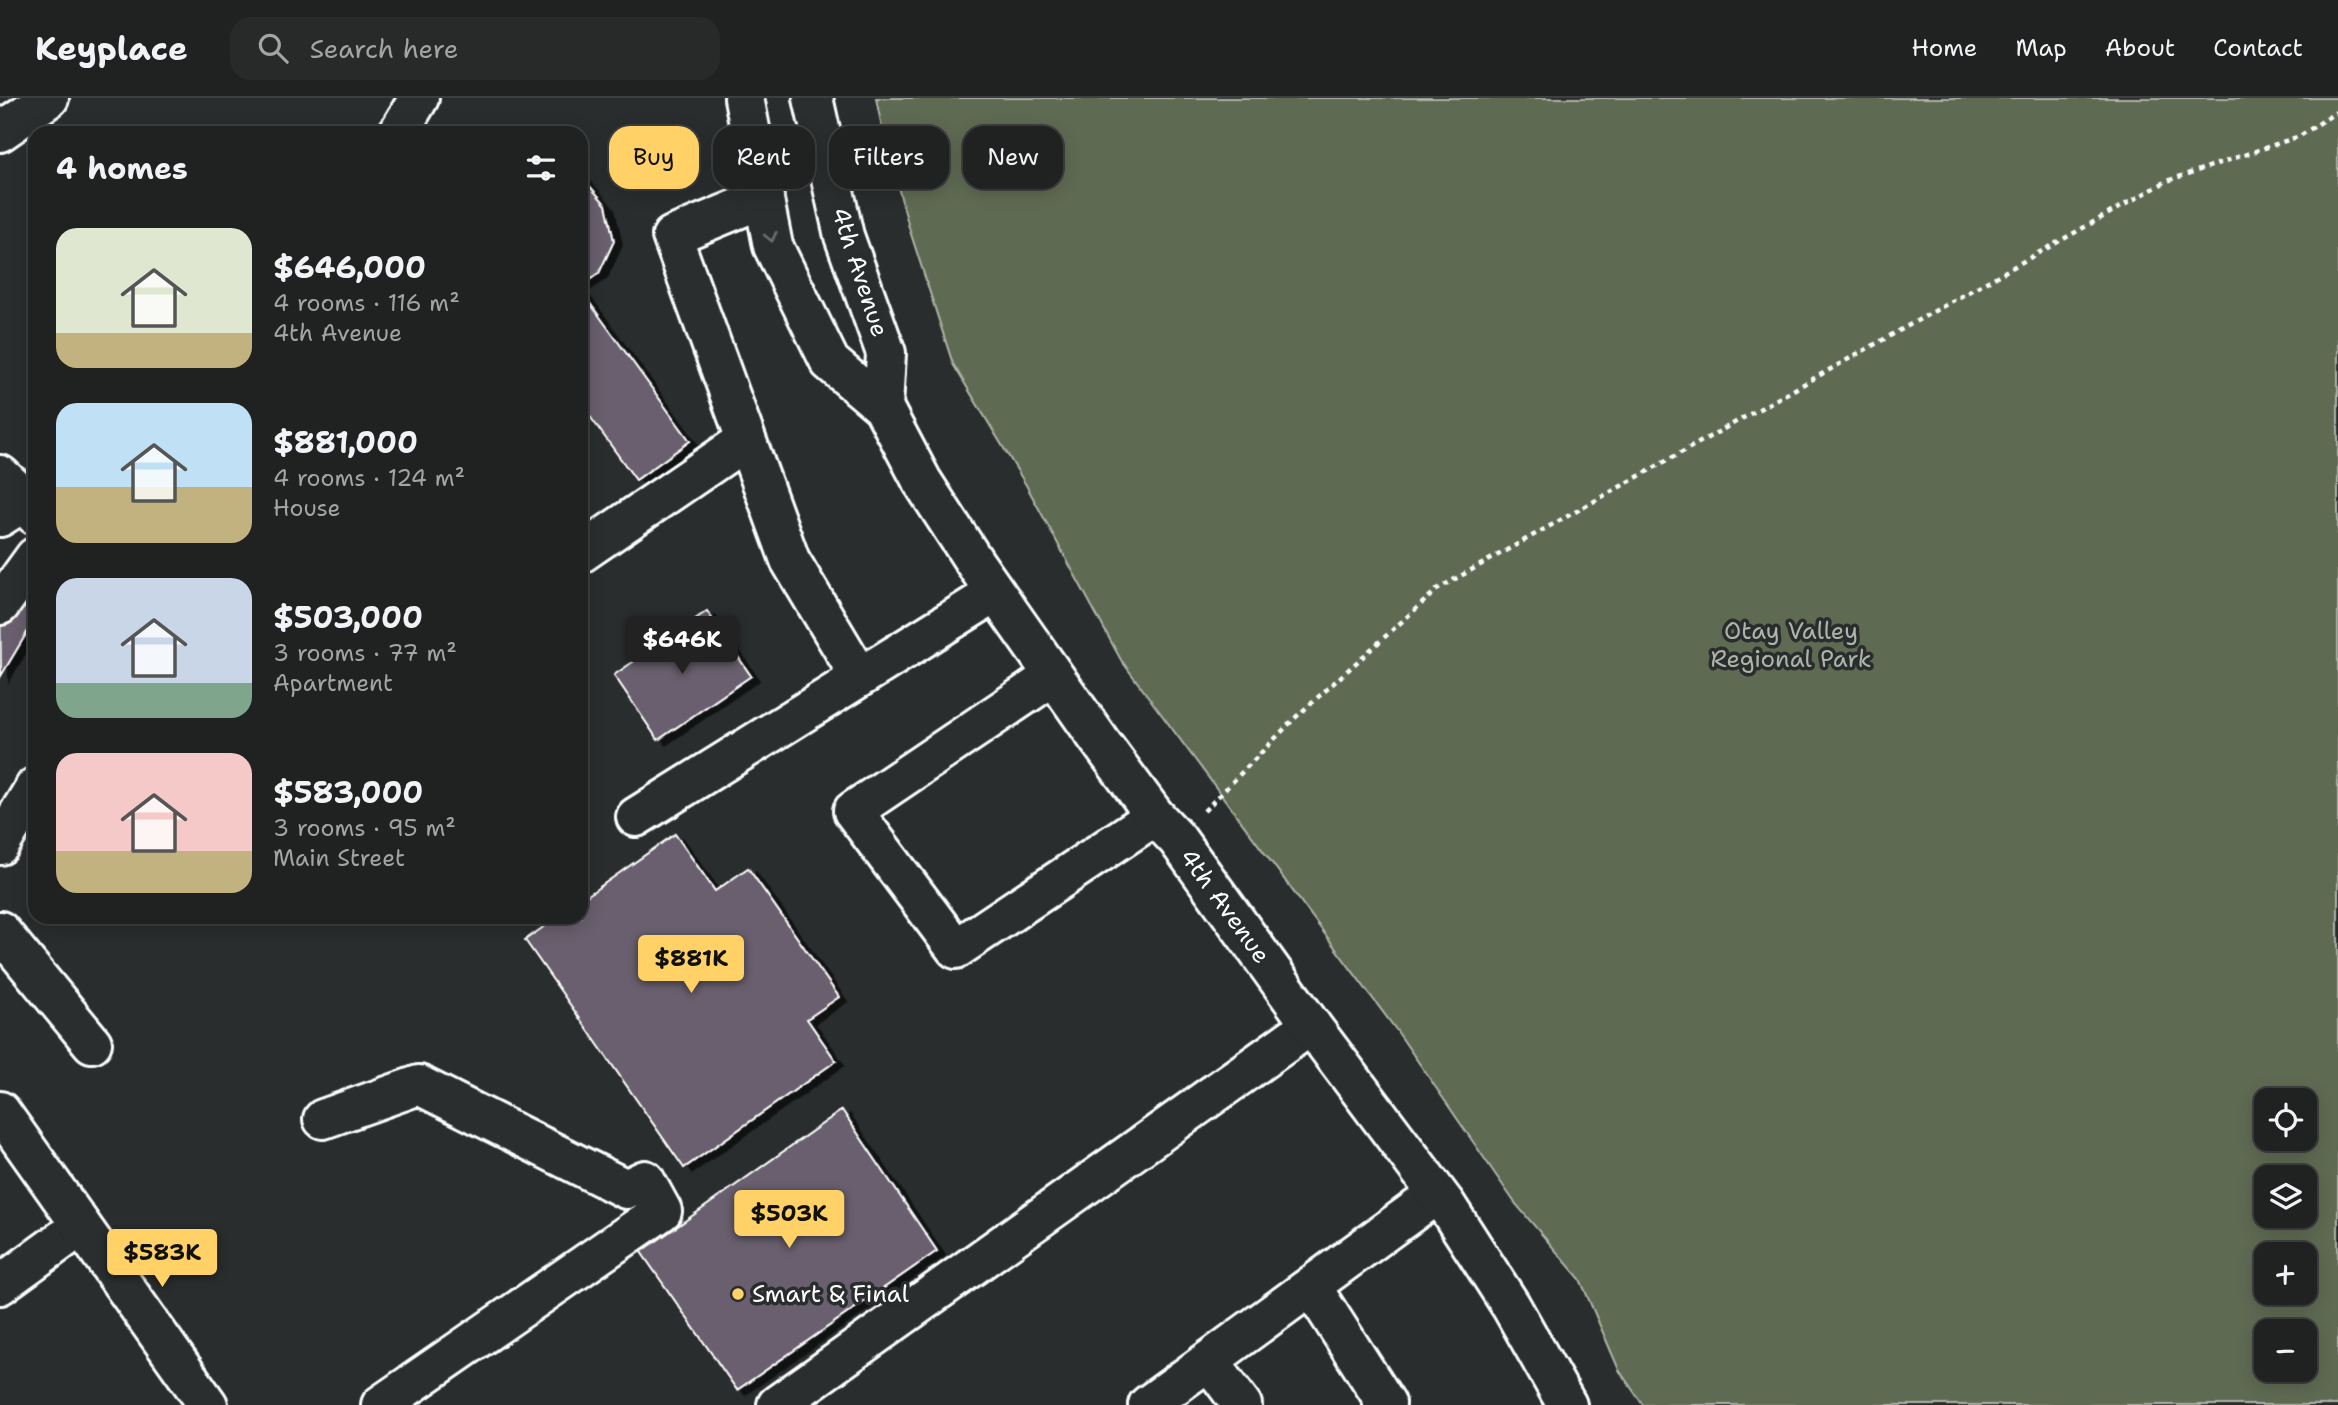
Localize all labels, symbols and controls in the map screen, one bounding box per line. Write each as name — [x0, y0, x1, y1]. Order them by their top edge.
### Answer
search box — [230, 17, 720, 80]
text: Keyplace — [35, 26, 188, 71]
icon: search — [254, 29, 292, 67]
text: Search here — [310, 31, 458, 66]
text: Home — [1911, 32, 1977, 64]
text: Map — [2015, 32, 2067, 64]
text: About — [2105, 32, 2175, 64]
text: Contact — [2213, 32, 2303, 64]
chip: Buy — [609, 126, 699, 189]
chip: Rent — [713, 126, 815, 189]
chip: Filters — [829, 126, 949, 189]
chip: New — [963, 126, 1063, 189]
text: 4 homes — [56, 148, 188, 189]
icon: filters — [522, 149, 560, 187]
street label: 4th Avenue — [824, 203, 896, 341]
one-way arrow — [763, 231, 778, 243]
text: $646,000 — [273, 247, 426, 288]
icon: home — [112, 256, 196, 340]
text: 4 rooms · 116 m² — [273, 288, 460, 318]
text: 4th Avenue — [273, 318, 402, 348]
text: $881,000 — [273, 422, 418, 463]
icon: home — [112, 431, 196, 515]
text: 4 rooms · 124 m² — [273, 463, 465, 493]
text: House — [273, 493, 341, 523]
text: $503,000 — [273, 597, 423, 638]
icon: home — [112, 606, 196, 690]
park label: Otay Valley Regional Park — [1710, 615, 1872, 675]
pin: $646K — [633, 616, 731, 676]
text: $646K — [642, 624, 722, 654]
text: 3 rooms · 77 m² — [273, 638, 457, 668]
text: Apartment — [273, 668, 393, 698]
text: $583,000 — [273, 772, 423, 813]
icon: home — [112, 781, 196, 865]
text: 3 rooms · 95 m² — [273, 813, 456, 843]
street label: 4th Avenue — [1173, 842, 1277, 970]
text: Main Street — [273, 843, 405, 873]
pin: $881K — [642, 936, 740, 995]
text: $881K — [654, 943, 728, 973]
map controls — [2254, 1088, 2317, 1382]
button: locate — [2254, 1088, 2317, 1151]
button: layers — [2254, 1165, 2317, 1228]
pin: $503K — [740, 1190, 838, 1250]
text: $503K — [750, 1198, 828, 1228]
pin: $583K — [113, 1230, 211, 1289]
text: $583K — [123, 1237, 201, 1267]
button: + — [2254, 1242, 2317, 1305]
place label: Smart & Final — [752, 1278, 910, 1310]
marker: Smart & Final — [730, 1286, 746, 1302]
button: − — [2254, 1319, 2317, 1382]

